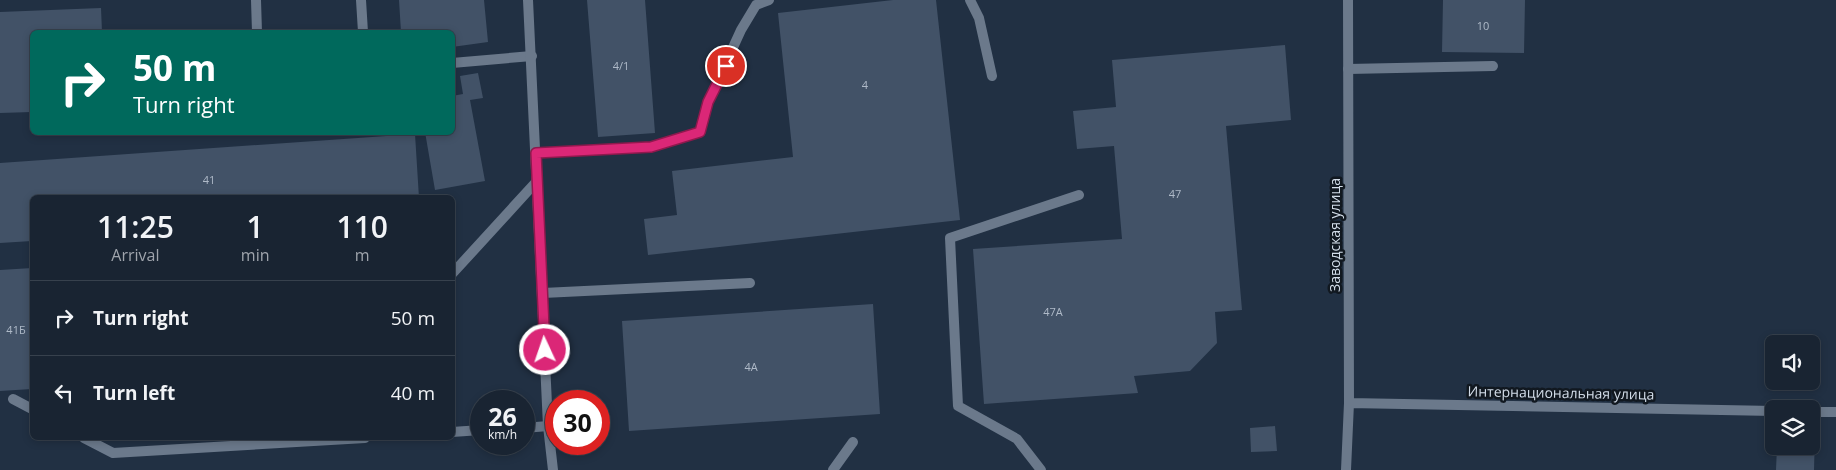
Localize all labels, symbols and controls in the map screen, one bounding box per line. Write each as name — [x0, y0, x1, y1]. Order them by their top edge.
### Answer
house number: 10 — [1477, 18, 1489, 33]
text: 50 m — [133, 44, 216, 91]
pin — [705, 45, 747, 87]
icon: right — [50, 50, 115, 115]
icon: arrive — [712, 52, 740, 80]
house number: 4/1 — [613, 58, 629, 73]
house number: 4 — [862, 77, 869, 92]
text: Turn right — [133, 89, 235, 119]
house number: 41 — [203, 172, 215, 187]
street label: Заводская улица — [1325, 178, 1344, 292]
house number: 47 — [1169, 186, 1181, 201]
text: 11:25 — [97, 206, 174, 247]
text: 1 — [247, 206, 264, 247]
text: 110 — [337, 206, 388, 247]
text: Arrival — [111, 244, 160, 266]
text: min — [241, 244, 270, 266]
text: m — [355, 244, 370, 266]
icon: right — [50, 304, 78, 332]
house number: 47А — [1043, 304, 1063, 319]
text: Turn right — [93, 305, 188, 331]
text: 50 m — [391, 305, 435, 331]
house number: 41Б — [6, 322, 26, 337]
position arrow — [518, 323, 570, 375]
map controls — [1765, 335, 1820, 455]
button: sound — [1765, 335, 1820, 390]
house number: 4А — [744, 359, 758, 374]
icon: left — [50, 379, 78, 407]
text: Turn left — [93, 380, 175, 406]
text: 40 m — [391, 380, 435, 406]
street label: Интернациональная улица — [1468, 381, 1654, 404]
speed limit sign: 30 — [545, 390, 610, 455]
text: 26 — [488, 399, 517, 433]
button: layers — [1765, 400, 1820, 455]
text: km/h — [488, 426, 517, 443]

